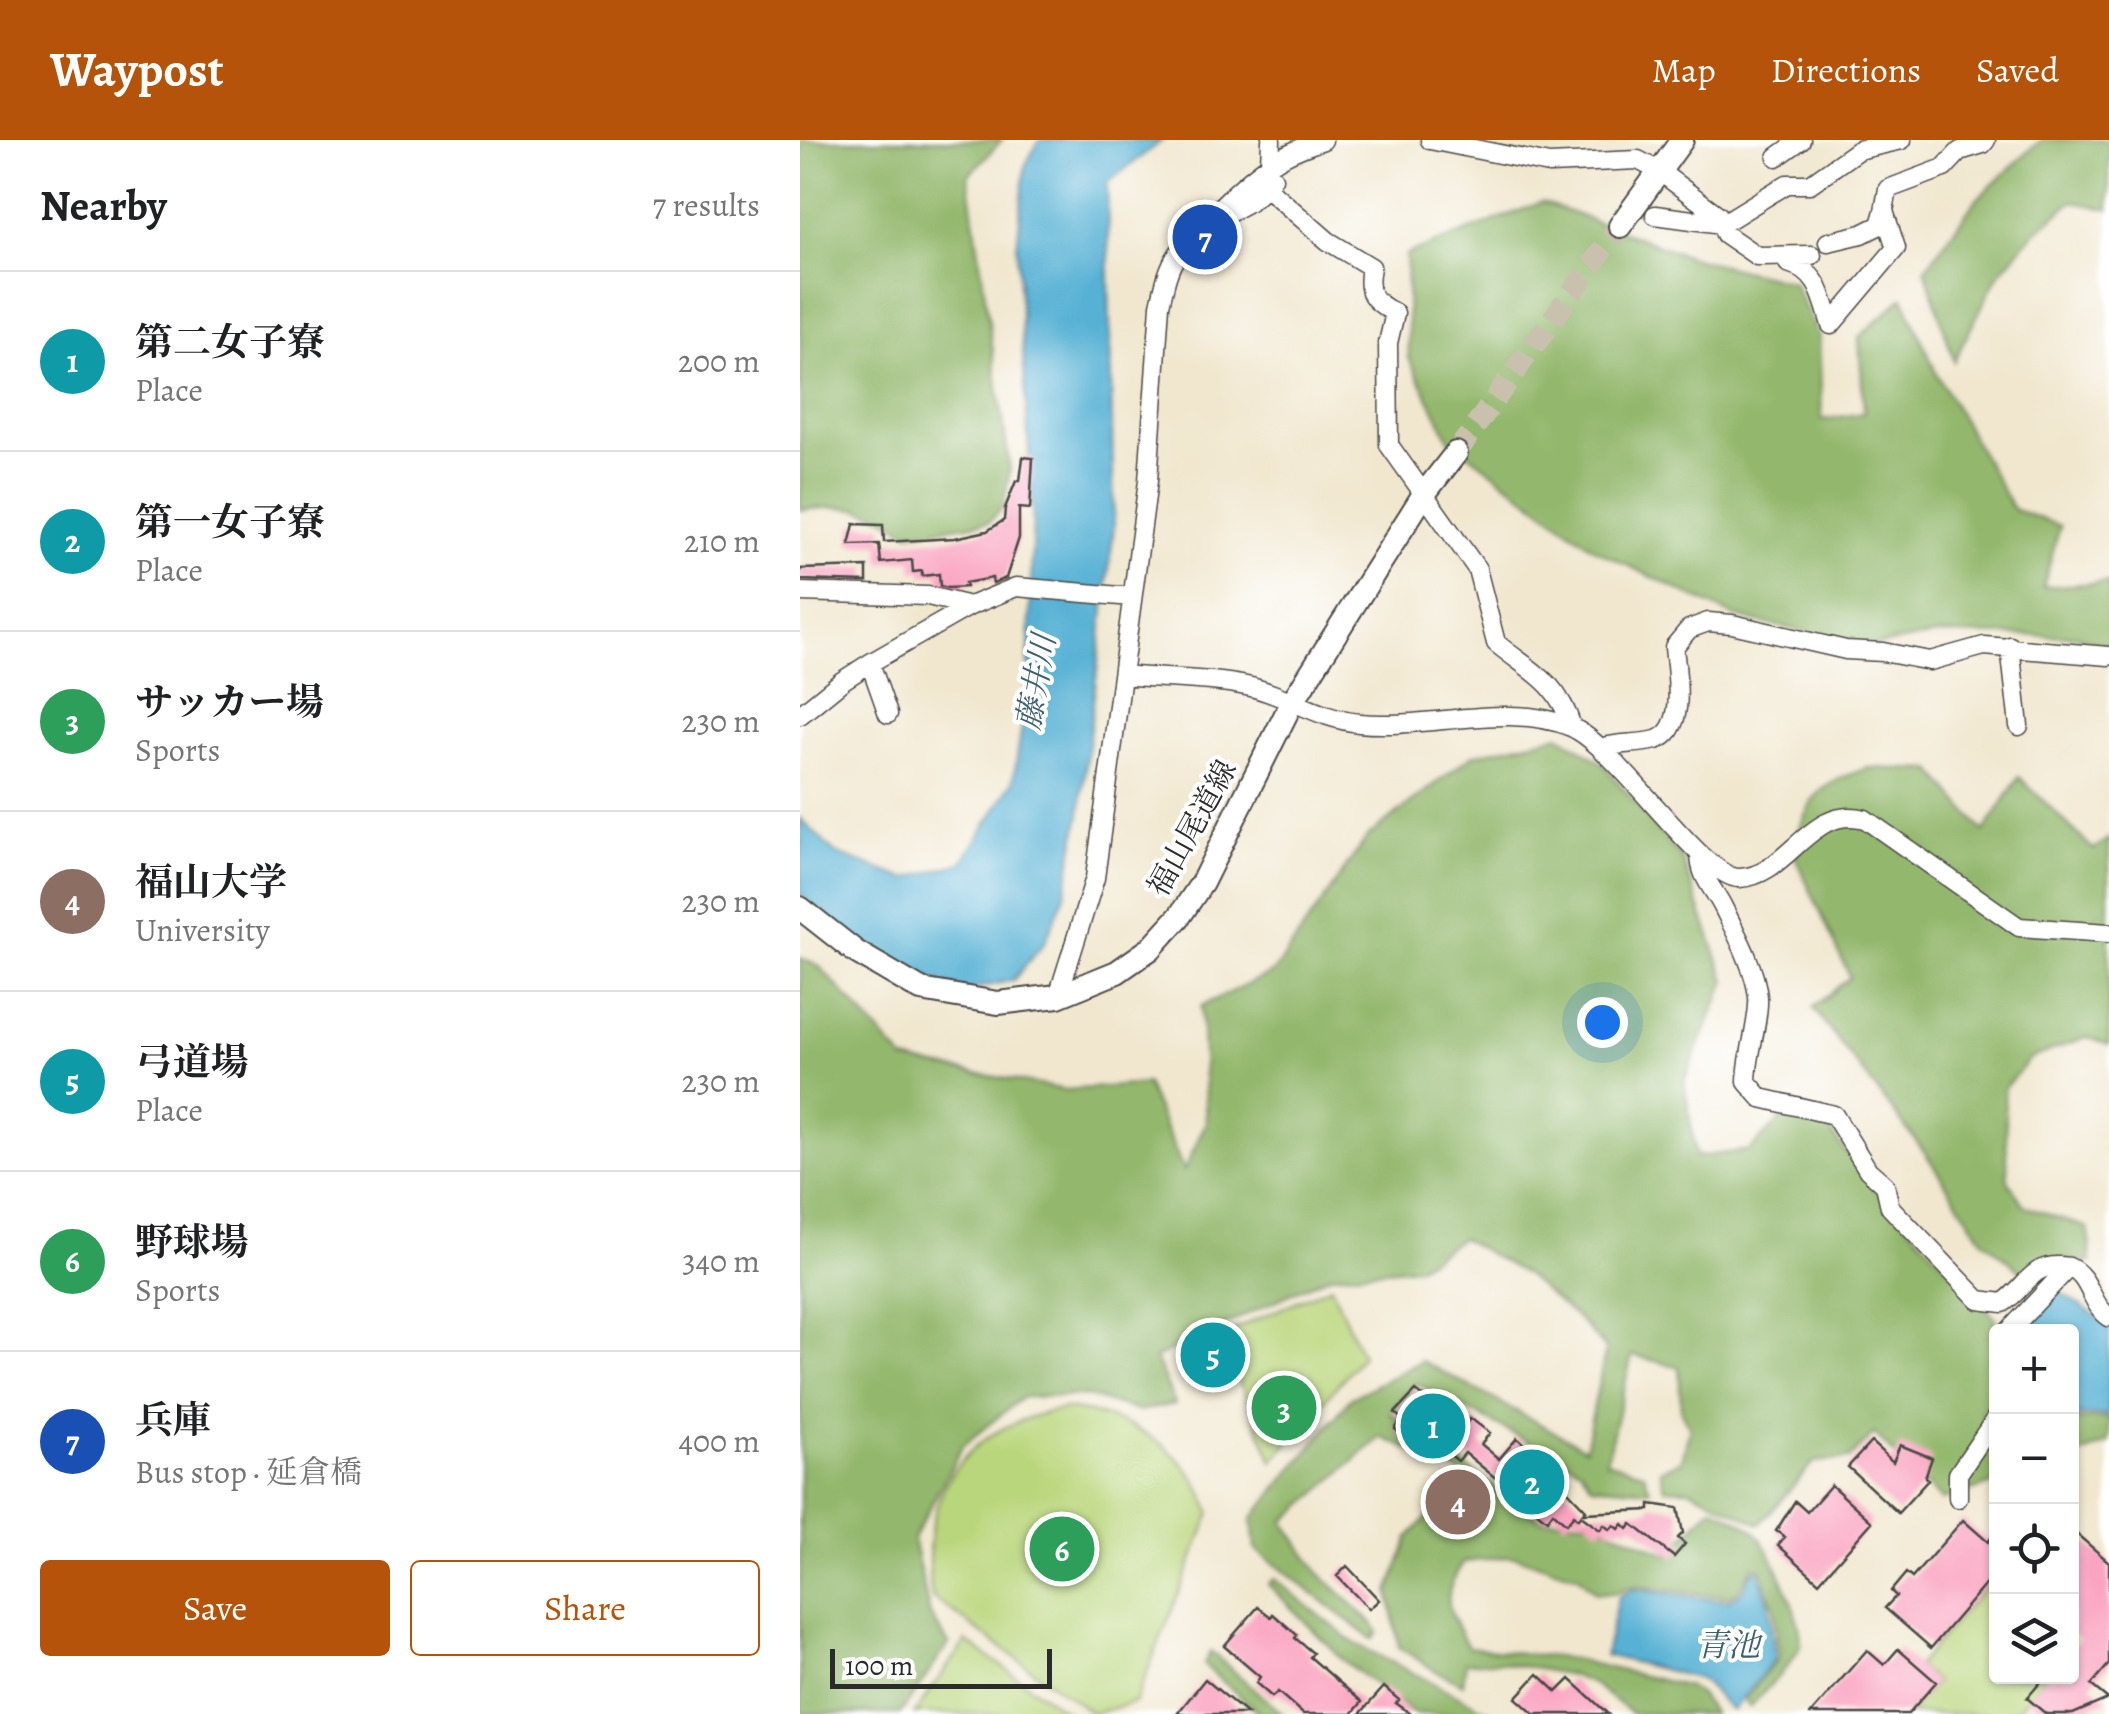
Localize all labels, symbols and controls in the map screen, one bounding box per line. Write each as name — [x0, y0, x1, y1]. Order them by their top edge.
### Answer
text: Waypost — [50, 37, 224, 103]
text: Map — [1652, 46, 1716, 94]
text: Directions — [1771, 46, 1921, 94]
text: Saved — [1976, 46, 2059, 94]
text: Nearby — [40, 177, 167, 234]
text: 7 results — [653, 183, 760, 227]
pin: 7 — [1172, 199, 1238, 274]
text: 第二女子寮 — [135, 316, 325, 368]
text: 1 — [67, 339, 78, 383]
text: 200 m — [678, 339, 760, 383]
text: Place — [135, 368, 203, 412]
text: 第一女子寮 — [135, 496, 325, 548]
text: 2 — [65, 519, 80, 563]
text: 210 m — [684, 519, 760, 563]
text: Place — [135, 548, 203, 592]
water label: 藤井川 — [1006, 628, 1067, 733]
text: サッカー場 — [135, 676, 324, 728]
text: 3 — [66, 699, 79, 743]
text: 230 m — [681, 699, 760, 743]
text: Sports — [135, 728, 220, 772]
street label: 福山尾道線 — [1138, 753, 1246, 903]
text: 福山大学 — [135, 856, 287, 908]
text: 4 — [65, 879, 80, 923]
text: 230 m — [681, 879, 760, 923]
text: University — [135, 908, 270, 952]
your location — [1577, 997, 1628, 1048]
text: 弓道場 — [135, 1036, 249, 1088]
text: 5 — [66, 1059, 79, 1103]
text: 230 m — [681, 1059, 760, 1103]
text: Place — [135, 1088, 203, 1132]
text: 野球場 — [135, 1216, 249, 1268]
text: 6 — [65, 1239, 80, 1283]
text: 340 m — [682, 1239, 760, 1283]
text: Sports — [135, 1268, 220, 1312]
pin: 5 — [1180, 1318, 1246, 1392]
map controls — [1989, 1324, 2079, 1684]
button: + — [1989, 1324, 2079, 1414]
pin: 3 — [1252, 1370, 1316, 1446]
pin: 1 — [1400, 1388, 1466, 1464]
text: 兵庫 — [135, 1394, 211, 1446]
button: − — [1989, 1414, 2079, 1504]
text: 7 — [66, 1419, 79, 1463]
text: 400 m — [678, 1419, 760, 1463]
pin: 2 — [1500, 1444, 1564, 1520]
text: Bus stop · 延倉橋 — [135, 1450, 362, 1494]
pin: 4 — [1426, 1464, 1490, 1540]
button: locate — [1989, 1504, 2079, 1594]
pin: 6 — [1030, 1512, 1094, 1586]
button: Save — [40, 1560, 390, 1656]
button: Share — [410, 1560, 760, 1656]
button: layers — [1989, 1594, 2079, 1684]
water label: 青池 — [1696, 1623, 1763, 1667]
scale bar — [830, 1644, 1052, 1688]
text: 100 m — [845, 1647, 913, 1685]

